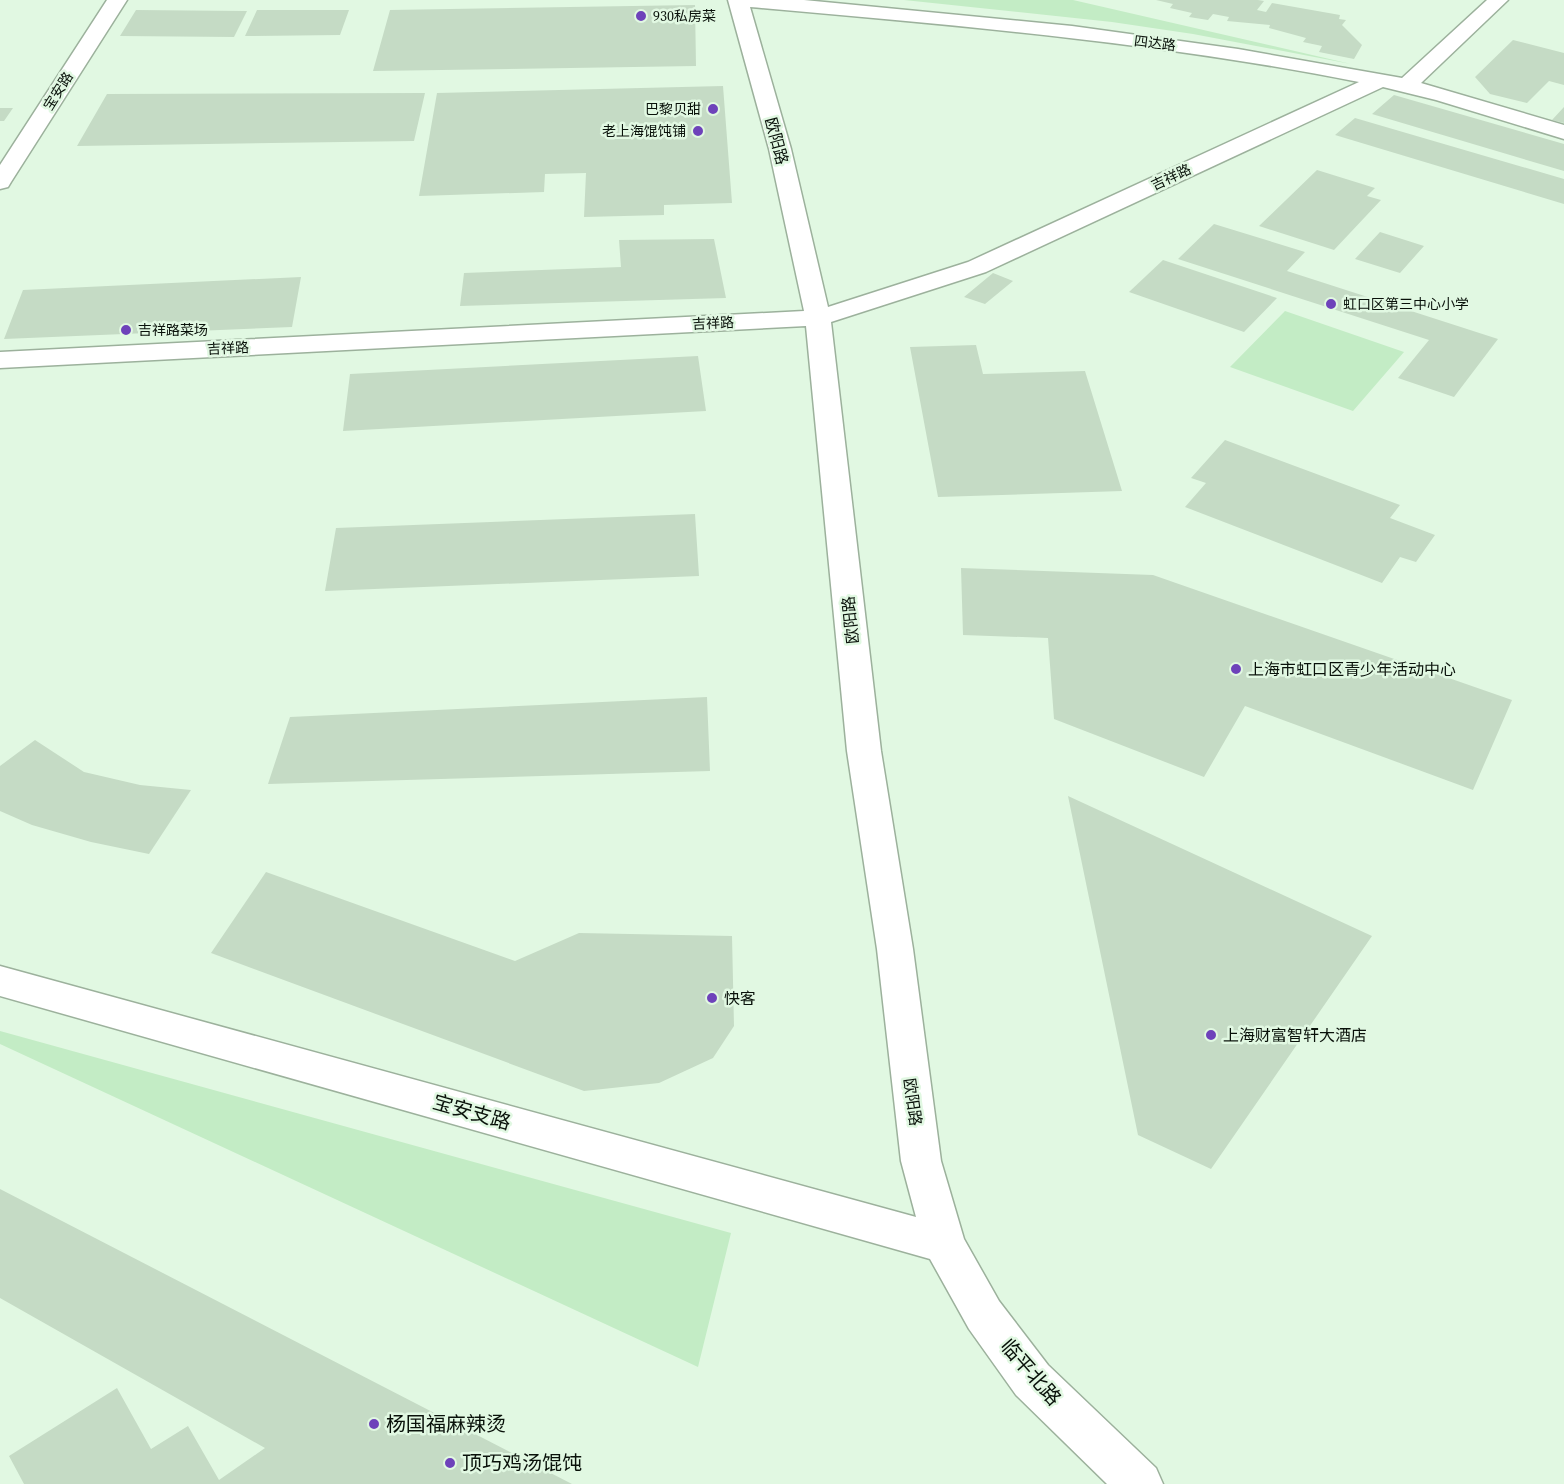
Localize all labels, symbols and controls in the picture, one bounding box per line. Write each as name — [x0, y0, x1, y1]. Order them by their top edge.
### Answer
place label: 930私房菜 — [653, 6, 716, 26]
marker: 930私房菜 — [634, 9, 648, 23]
street label: 四达路 — [1133, 31, 1177, 55]
street label: 宝安路 — [38, 68, 78, 114]
place label: 巴黎贝甜 — [645, 99, 701, 119]
marker: 巴黎贝甜 — [706, 102, 720, 116]
street label: 欧阳路 — [760, 115, 794, 167]
place label: 老上海馄饨铺 — [602, 121, 686, 141]
marker: 老上海馄饨铺 — [691, 124, 705, 138]
street label: 吉祥路 — [1148, 159, 1194, 195]
place label: 虹口区第三中心小学 — [1343, 294, 1469, 314]
marker: 虹口区第三中心小学 — [1324, 297, 1338, 311]
street label: 吉祥路 — [692, 312, 734, 334]
place label: 吉祥路菜场 — [138, 320, 208, 340]
marker: 吉祥路菜场 — [119, 323, 133, 337]
street label: 吉祥路 — [207, 337, 249, 359]
street label: 欧阳路 — [837, 595, 863, 645]
place label: 上海市虹口区青少年活动中心 — [1248, 658, 1456, 680]
marker: 上海市虹口区青少年活动中心 — [1229, 662, 1243, 676]
place label: 快客 — [724, 987, 756, 1009]
marker: 快客 — [705, 991, 719, 1005]
place label: 上海财富智轩大酒店 — [1223, 1024, 1367, 1046]
marker: 上海财富智轩大酒店 — [1204, 1028, 1218, 1042]
street label: 欧阳路 — [899, 1077, 927, 1127]
street label: 宝安支路 — [430, 1088, 514, 1136]
street label: 临平北路 — [994, 1333, 1068, 1411]
place label: 杨国福麻辣烫 — [386, 1410, 506, 1438]
marker: 杨国福麻辣烫 — [367, 1417, 381, 1431]
place label: 顶巧鸡汤馄饨 — [462, 1449, 582, 1477]
marker: 顶巧鸡汤馄饨 — [443, 1456, 457, 1470]

